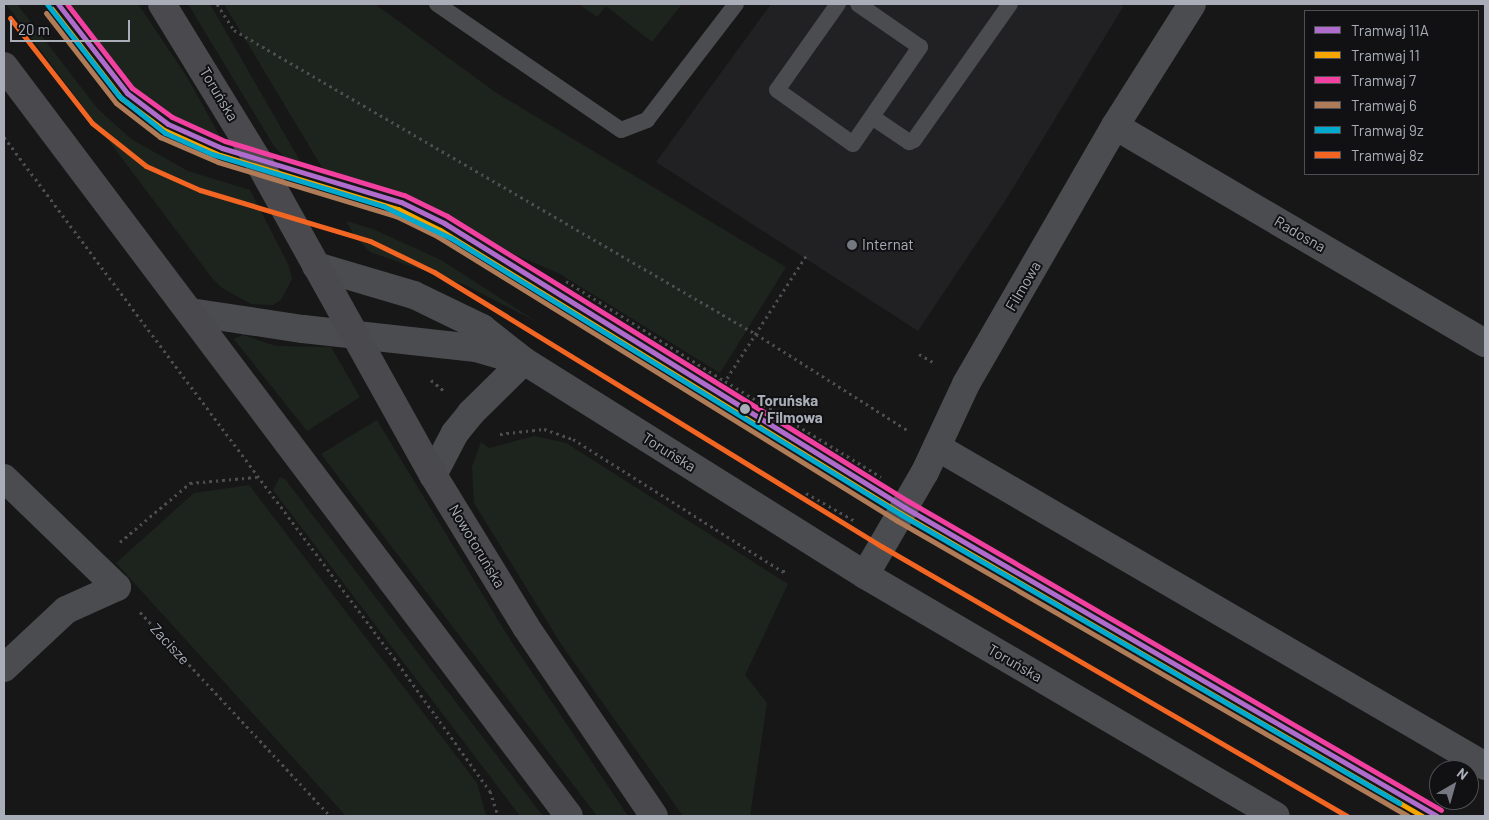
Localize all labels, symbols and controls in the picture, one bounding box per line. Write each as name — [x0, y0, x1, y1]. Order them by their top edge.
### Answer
scale bar — [12, 10, 132, 42]
legend — [1304, 10, 1479, 175]
text: 20 m — [18, 20, 50, 38]
text: Tramwaj 11A — [1351, 21, 1429, 39]
text: Tramwaj 11 — [1351, 46, 1420, 64]
street label: Toruńska — [196, 64, 242, 124]
text: Tramwaj 7 — [1351, 71, 1416, 89]
text: Tramwaj 6 — [1351, 96, 1417, 114]
text: Tramwaj 9z — [1351, 121, 1424, 139]
text: Tramwaj 8z — [1351, 146, 1424, 164]
street label: Radosna — [1271, 212, 1329, 256]
place label: Internat — [862, 236, 914, 254]
marker: Internat — [846, 239, 858, 251]
street label: Filmowa — [1002, 258, 1044, 314]
place label: Toruńska / Filmowa — [757, 391, 823, 426]
marker: Toruńska / Filmowa — [737, 401, 753, 417]
street label: Toruńska — [639, 429, 699, 475]
street label: Nowotoruńska — [445, 501, 509, 591]
street label: Zacisze — [147, 620, 193, 668]
street label: Toruńska — [985, 640, 1045, 686]
north arrow — [1429, 760, 1479, 810]
text: N — [1454, 764, 1472, 783]

